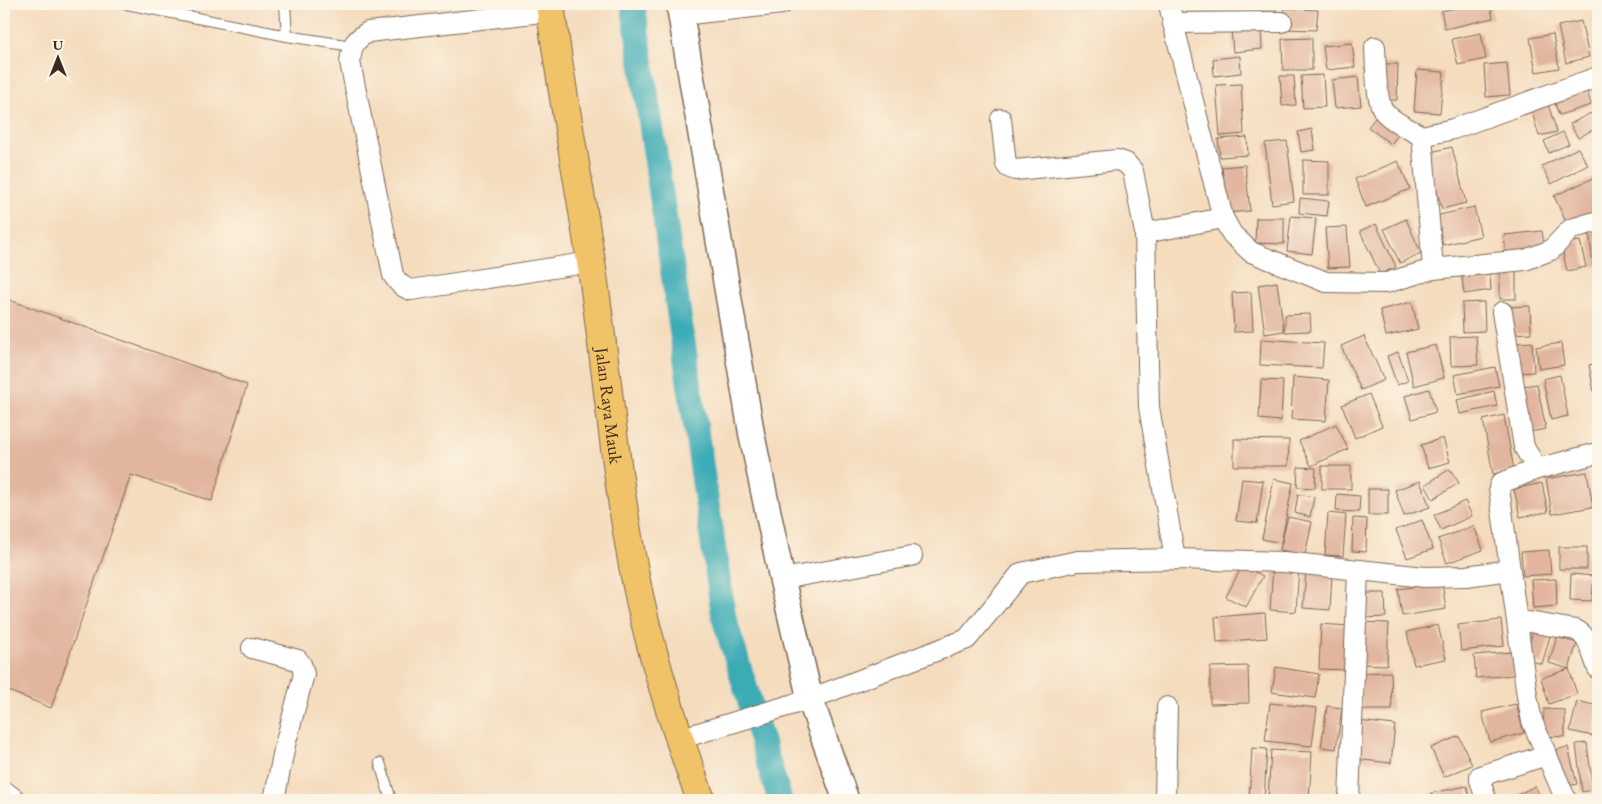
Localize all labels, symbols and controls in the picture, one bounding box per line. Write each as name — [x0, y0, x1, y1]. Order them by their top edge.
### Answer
north arrow — [32, 32, 82, 82]
text: U — [53, 36, 64, 54]
street label: Jalan Raya Mauk — [591, 344, 628, 466]

